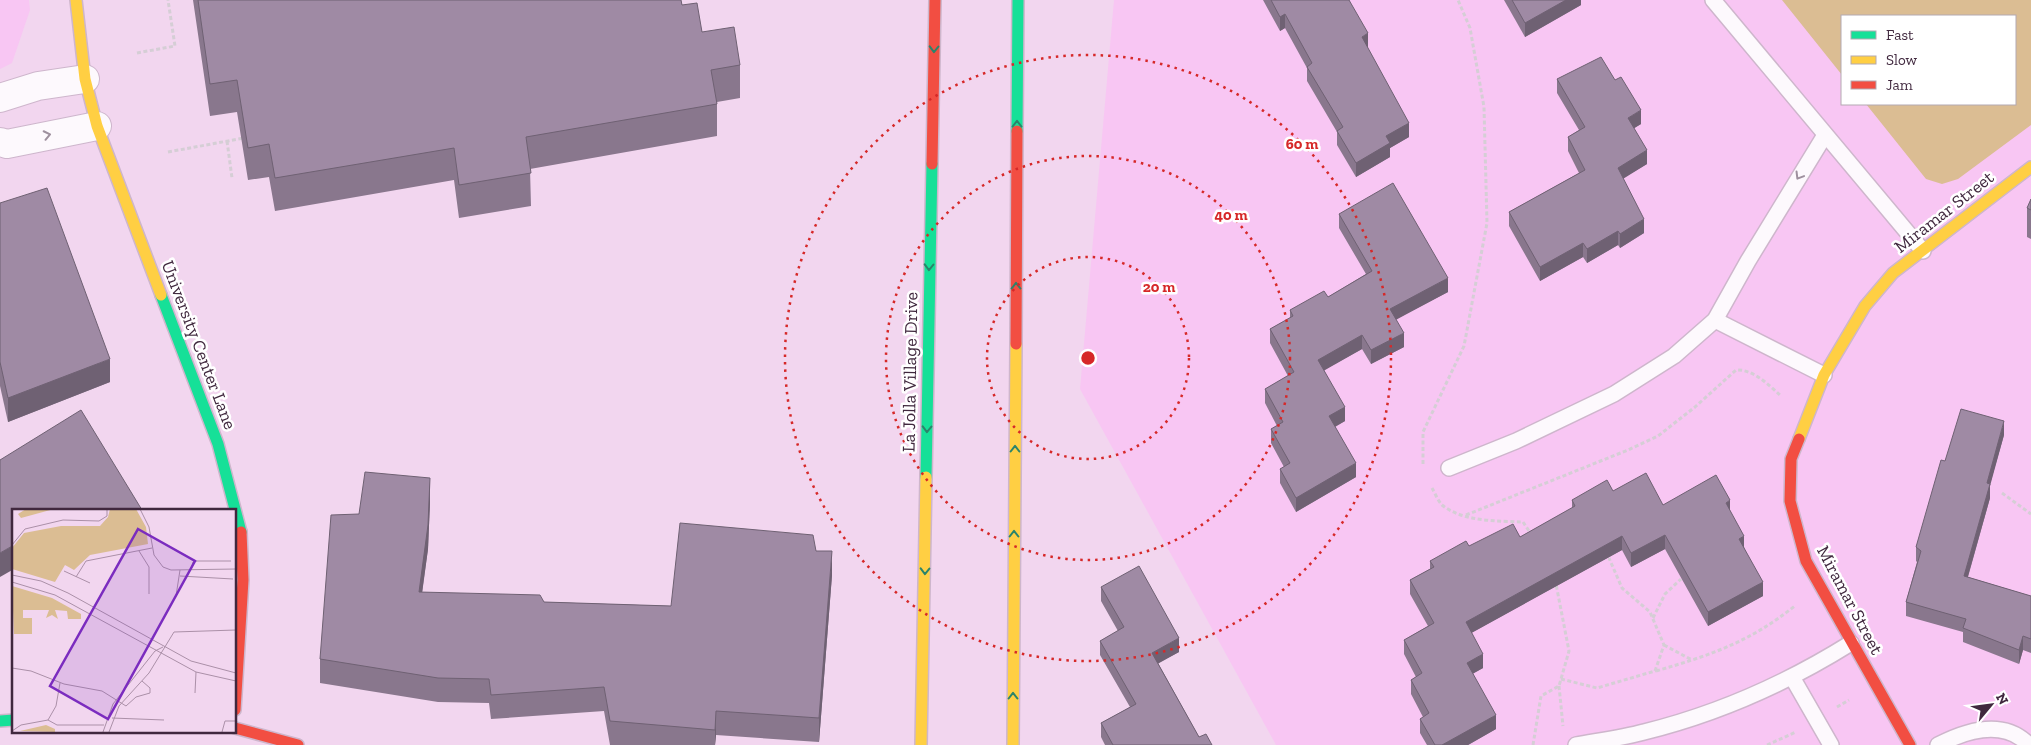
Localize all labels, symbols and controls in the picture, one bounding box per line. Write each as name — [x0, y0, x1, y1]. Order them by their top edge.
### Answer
legend — [1841, 15, 2016, 105]
text: Fast — [1886, 26, 1914, 44]
one-way arrow — [929, 45, 939, 53]
text: Slow — [1886, 51, 1918, 69]
text: Jam — [1886, 76, 1913, 94]
one-way arrow — [1012, 119, 1022, 127]
one-way arrow — [43, 130, 52, 141]
text: 60 m — [1286, 135, 1318, 153]
street label: Miramar Street — [1890, 166, 1998, 258]
one-way arrow — [1796, 171, 1806, 180]
text: 40 m — [1214, 206, 1248, 224]
street label: University Center Lane — [157, 257, 241, 433]
one-way arrow — [924, 263, 935, 271]
text: 20 m — [1143, 278, 1175, 296]
one-way arrow — [1011, 282, 1021, 290]
street label: La Jolla Village Drive — [898, 292, 922, 452]
centre of rings — [1079, 349, 1097, 367]
one-way arrow — [922, 426, 932, 433]
one-way arrow — [1010, 444, 1020, 452]
inset map — [12, 509, 236, 732]
one-way arrow — [1009, 530, 1019, 538]
street label: Miramar Street — [1812, 542, 1888, 659]
one-way arrow — [920, 568, 930, 576]
north arrow — [1966, 680, 2016, 730]
text: N — [1992, 690, 2012, 708]
one-way arrow — [1008, 692, 1018, 700]

